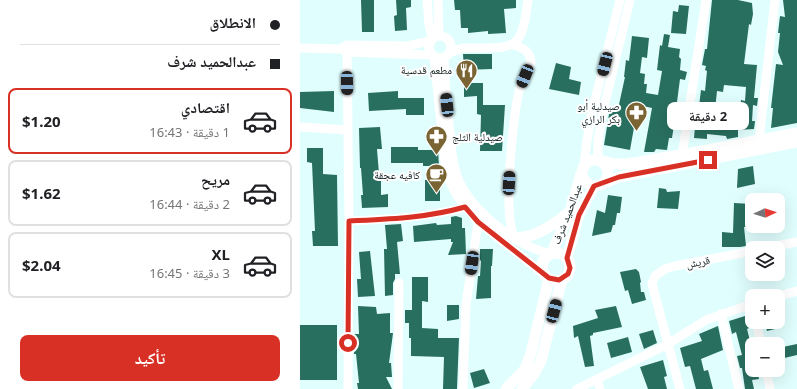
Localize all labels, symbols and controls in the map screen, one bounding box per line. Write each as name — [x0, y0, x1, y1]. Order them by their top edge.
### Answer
text: الانطلاق — [210, 12, 256, 32]
text: عبدالحميد شرف — [167, 51, 256, 71]
car — [596, 51, 614, 77]
restaurant icon: مطعم قدسية — [454, 57, 480, 90]
place label: مطعم قدسية — [401, 62, 452, 78]
car — [515, 63, 535, 89]
car — [341, 71, 353, 95]
car — [440, 92, 454, 118]
text: اقتصادي — [181, 97, 230, 117]
place label: صيدلية أبو بكر الرازي — [577, 98, 620, 128]
pharmacy icon: صيدلية أبو بكر الرازي — [623, 99, 649, 132]
callout: 2 دقيقة — [667, 102, 749, 130]
icon: car — [242, 103, 278, 139]
text: 2 دقيقة — [689, 107, 727, 125]
text: $1.20 — [22, 111, 61, 131]
text: 1 دقيقة · 16:43 — [149, 123, 230, 141]
pharmacy icon: صيدلية الثلج — [423, 124, 449, 157]
place label: صيدلية الثلج — [452, 129, 503, 144]
route end — [699, 151, 717, 169]
cafe icon: كافيه عجقة — [423, 162, 449, 195]
place label: كافيه عجقة — [374, 167, 420, 182]
text: مريح — [201, 169, 230, 189]
car — [502, 171, 516, 195]
icon: car — [242, 175, 278, 211]
street label: عبدالحميد شرف — [548, 181, 585, 246]
text: $1.62 — [22, 183, 61, 203]
north arrow — [745, 193, 785, 233]
map controls — [745, 193, 785, 377]
text: 2 دقيقة · 16:44 — [149, 195, 230, 213]
button: layers — [745, 241, 785, 281]
text: XL — [212, 244, 230, 264]
icon: car — [242, 247, 278, 283]
car — [464, 250, 480, 276]
street label: قريش — [685, 252, 711, 271]
text: $2.04 — [22, 255, 61, 275]
text: 3 دقيقة · 16:45 — [149, 264, 230, 282]
button: + — [745, 289, 785, 329]
car — [545, 298, 563, 324]
route start — [339, 334, 357, 352]
button: تأكيد — [20, 335, 280, 381]
button: − — [745, 337, 785, 377]

